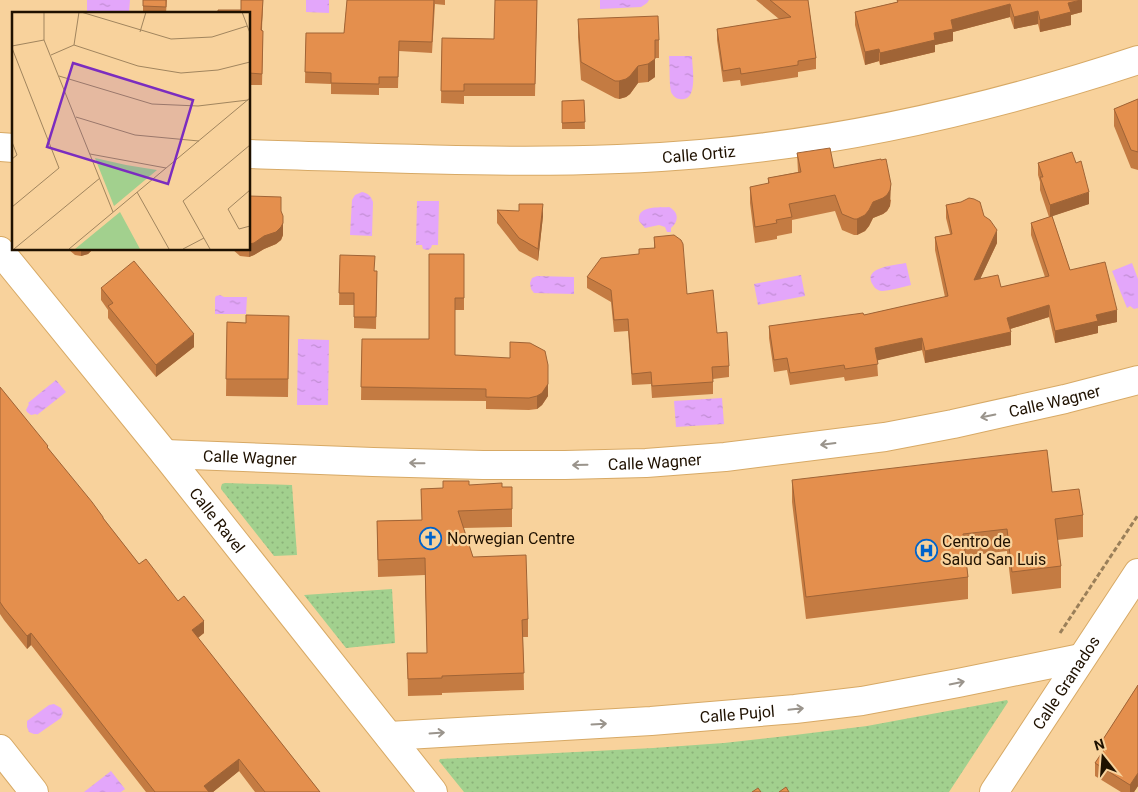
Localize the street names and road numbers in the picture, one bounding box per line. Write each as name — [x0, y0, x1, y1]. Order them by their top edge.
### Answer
street label: Calle Ortiz — [662, 142, 736, 167]
street label: Calle Wagner — [1007, 381, 1103, 421]
street label: Calle Wagner — [203, 446, 298, 469]
street label: Calle Wagner — [608, 450, 703, 474]
street label: Calle Ravel — [185, 484, 249, 557]
street label: Calle Granados — [1029, 632, 1104, 733]
street label: Calle Pujol — [699, 702, 776, 727]

